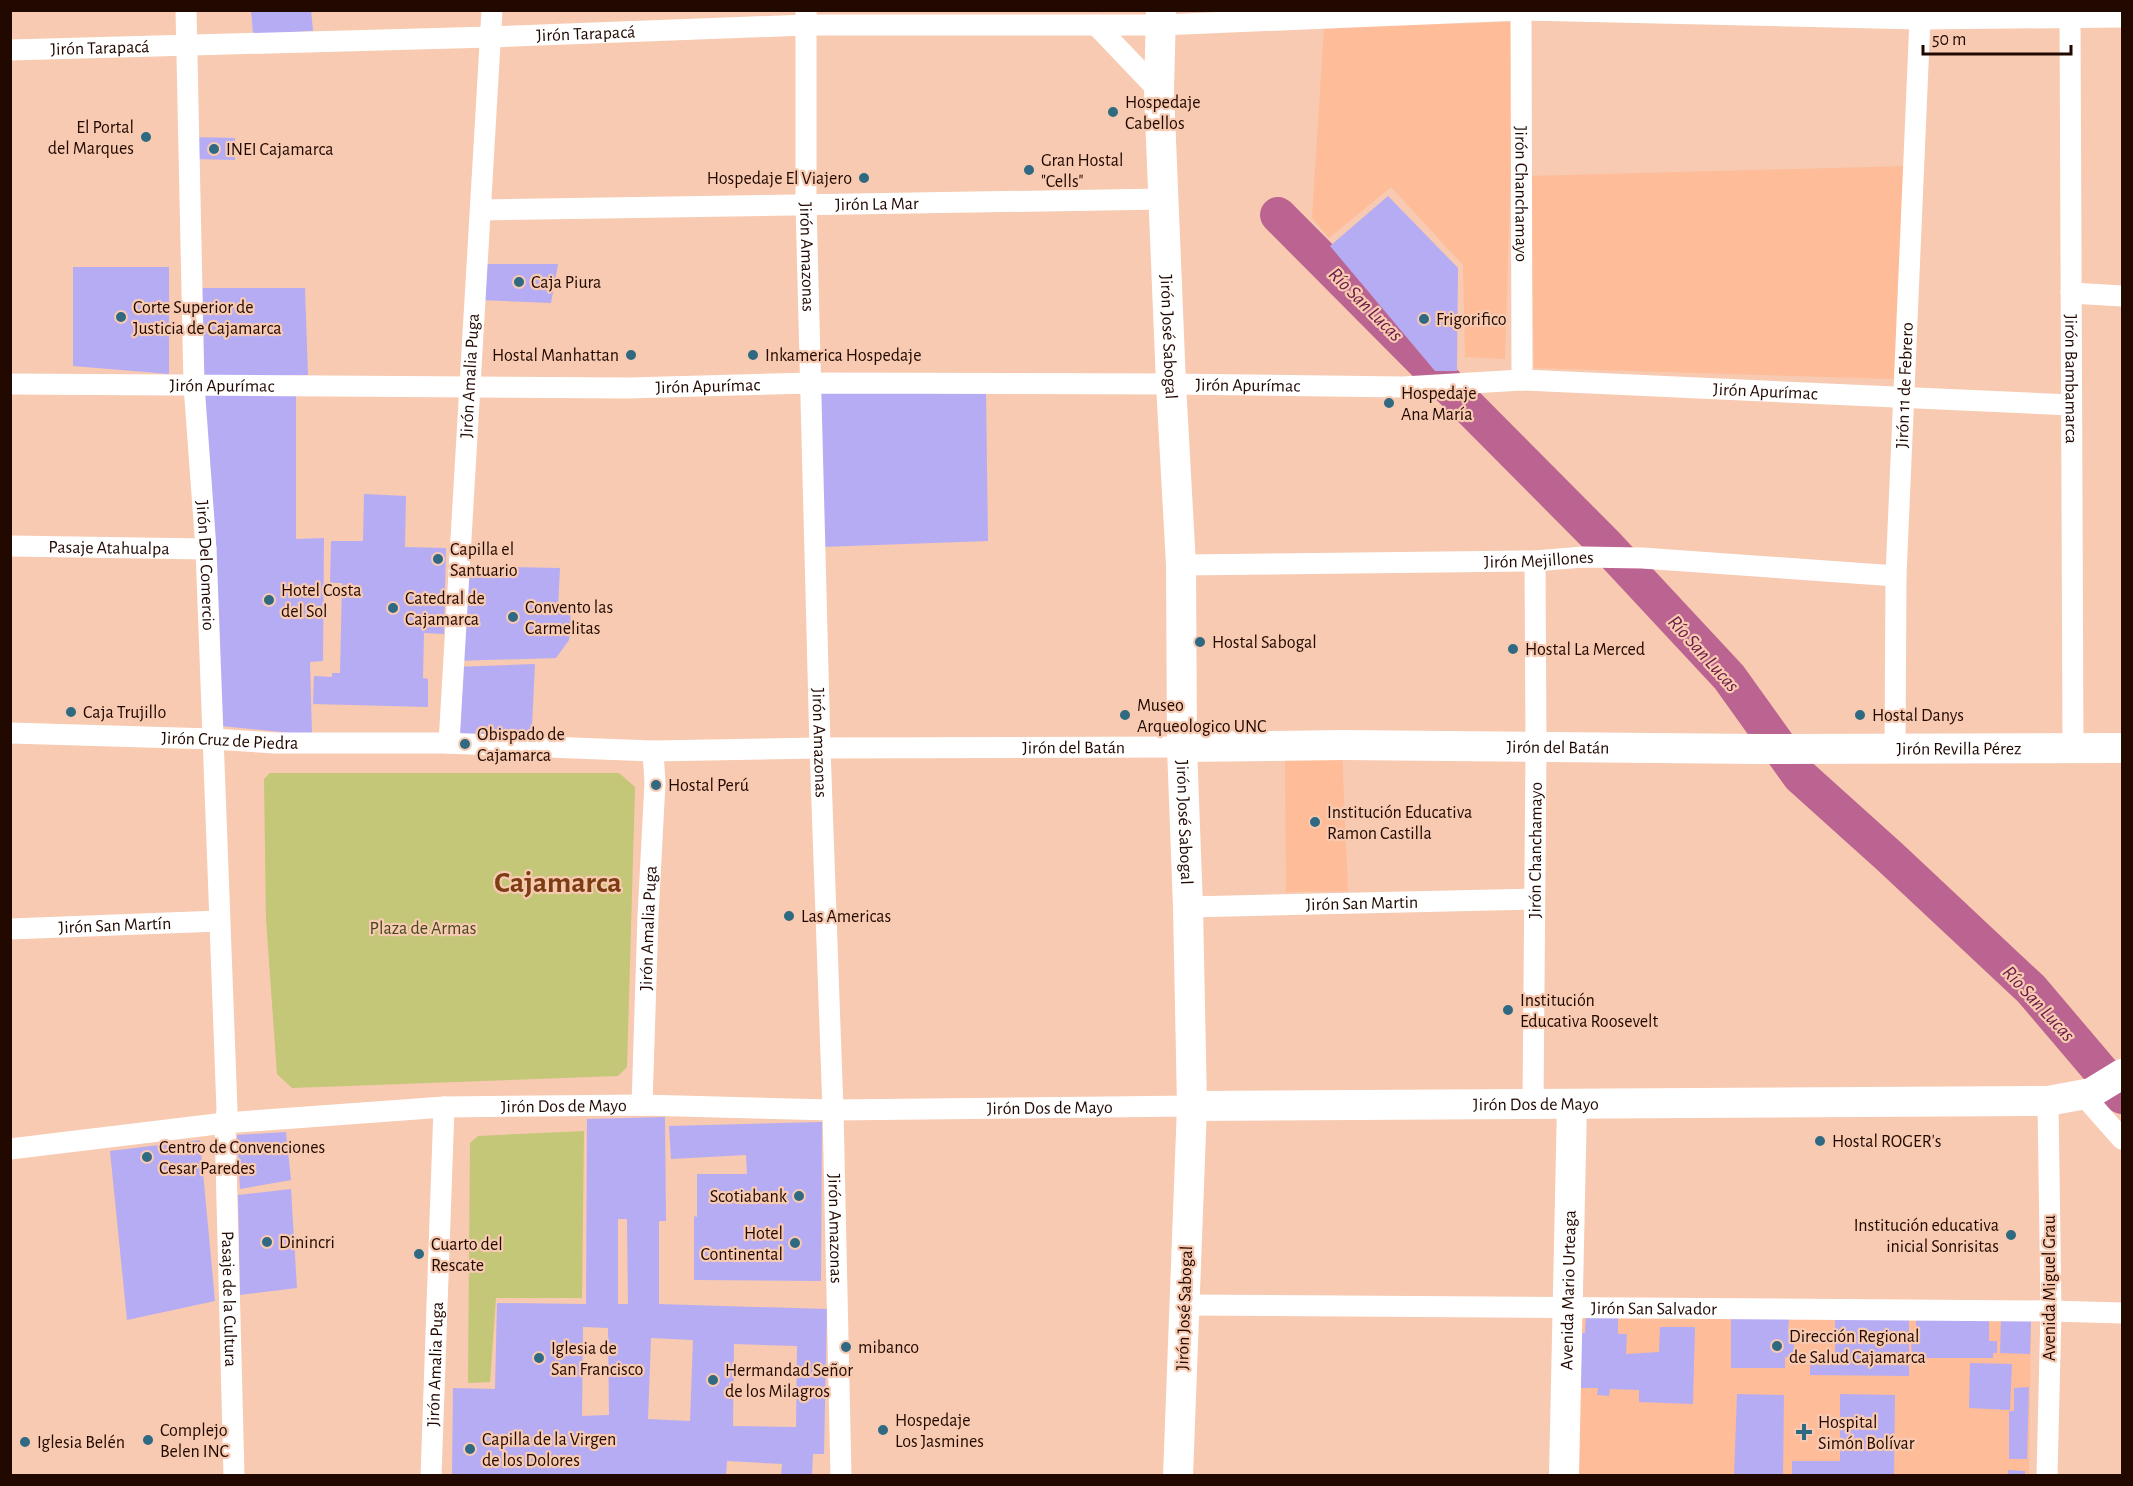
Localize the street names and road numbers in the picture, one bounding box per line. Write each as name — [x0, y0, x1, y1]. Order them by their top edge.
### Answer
street label: Jirón Tarapacá — [536, 23, 636, 45]
street label: Jirón Tarapacá — [50, 38, 150, 59]
street label: Jirón Chanchamayo — [1511, 126, 1530, 262]
street label: Jirón La Mar — [835, 195, 919, 214]
street label: Jirón Amazonas — [796, 202, 817, 312]
street label: Jirón José Sabogal — [1157, 274, 1180, 400]
street label: Jirón Amalia Puga — [458, 313, 483, 439]
street label: Jirón Bambamarca — [2061, 314, 2080, 444]
street label: Jirón 11 de Febrero — [1894, 322, 1917, 449]
street label: Jirón Apurímac — [655, 376, 761, 397]
street label: Jirón Apurímac — [1195, 376, 1300, 396]
street label: Jirón Apurímac — [170, 377, 274, 396]
street label: Jirón Apurímac — [1713, 381, 1818, 403]
street label: Jirón Del Comercio — [192, 500, 217, 631]
street label: Pasaje Atahualpa — [48, 539, 170, 558]
street label: Jirón Mejillones — [1484, 549, 1594, 572]
street label: Jirón Amazonas — [808, 688, 830, 798]
street label: Jirón Cruz de Piedra — [161, 729, 298, 753]
street label: Jirón del Batán — [1022, 739, 1125, 757]
street label: Jirón del Batán — [1506, 739, 1610, 758]
street label: Jirón Revilla Pérez — [1896, 740, 2022, 759]
street label: Jirón José Sabogal — [1172, 760, 1195, 885]
street label: Jirón Chanchamayo — [1527, 782, 1546, 918]
street label: Jirón Amalia Puga — [638, 865, 661, 991]
street label: Jirón San Martin — [1305, 894, 1419, 914]
street label: Jirón San Martín — [58, 915, 172, 937]
street label: Jirón Dos de Mayo — [1473, 1096, 1599, 1114]
street label: Jirón Dos de Mayo — [501, 1097, 627, 1116]
street label: Jirón Dos de Mayo — [987, 1099, 1113, 1118]
street label: Jirón Amazonas — [824, 1173, 845, 1284]
street label: Avenida Mario Urteaga — [1558, 1210, 1580, 1370]
street label: Avenida Miguel Grau — [2041, 1215, 2059, 1361]
street label: Pasaje de la Cultura — [218, 1231, 239, 1367]
street label: Jirón José Sabogal — [1174, 1246, 1196, 1371]
street label: Jirón San Salvador — [1591, 1300, 1717, 1319]
street label: Jirón Amalia Puga — [425, 1301, 447, 1427]

